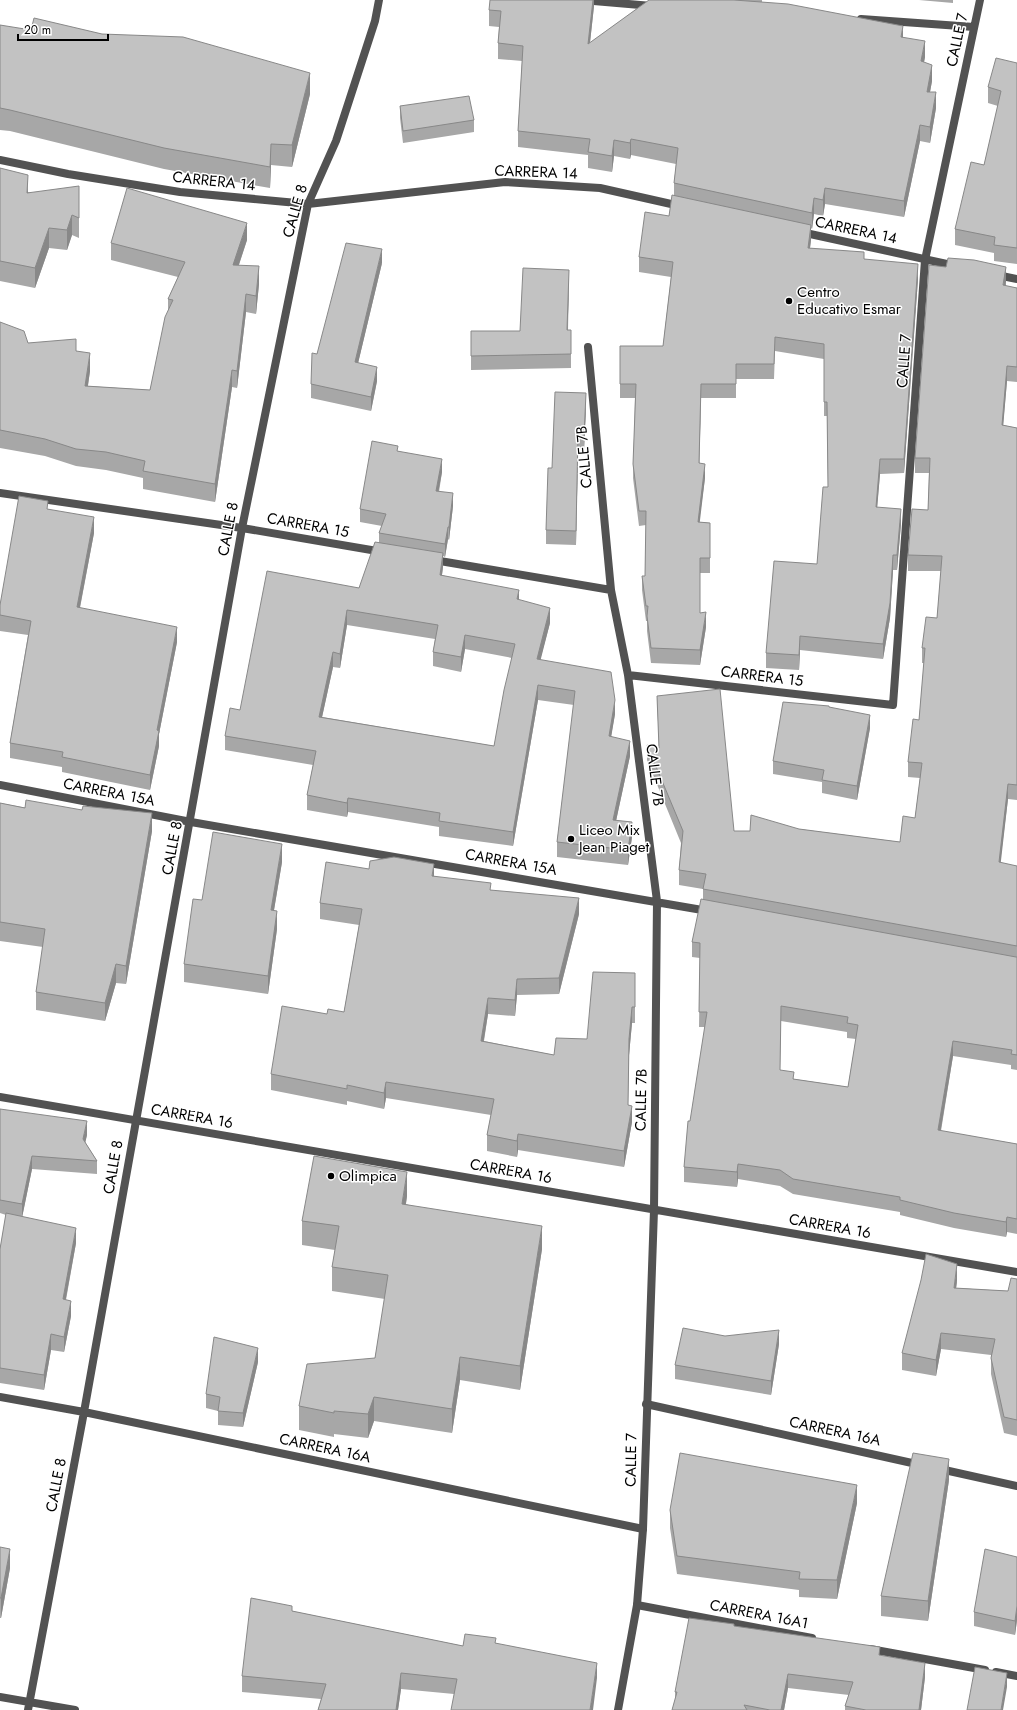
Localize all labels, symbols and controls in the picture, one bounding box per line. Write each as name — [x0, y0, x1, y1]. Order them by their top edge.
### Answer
street label: CALLE 7 — [941, 11, 973, 69]
scale bar — [18, 16, 108, 42]
text: 20 m — [24, 21, 51, 39]
street label: CARRERA 14 — [494, 160, 578, 184]
street label: CARRERA 14 — [171, 166, 257, 196]
street label: CALLE 8 — [277, 182, 313, 240]
street label: CARRERA 14 — [813, 211, 899, 249]
place label: Centro Educativo Esmar — [797, 281, 902, 320]
marker: Centro Educativo Esmar — [784, 296, 794, 306]
street label: CALLE 7 — [891, 333, 917, 389]
street label: CALLE 7B — [570, 425, 598, 489]
street label: CALLE 8 — [212, 500, 244, 558]
street label: CARRERA 15 — [265, 507, 351, 543]
street label: CARRERA 15 — [719, 660, 805, 692]
street label: CALLE 7B — [640, 743, 670, 807]
street label: CARRERA 15A — [61, 772, 157, 812]
street label: CALLE 8 — [156, 819, 188, 877]
place label: Liceo Mix Jean Piaget — [577, 819, 650, 858]
marker: Liceo Mix Jean Piaget — [566, 834, 576, 844]
street label: CARRERA 15A — [463, 843, 559, 881]
street label: CALLE 7B — [629, 1069, 653, 1131]
street label: CARRERA 16 — [149, 1098, 235, 1134]
street label: CALLE 8 — [97, 1138, 129, 1196]
street label: CARRERA 16 — [468, 1153, 554, 1189]
place label: Olimpica — [339, 1165, 397, 1187]
marker: Olimpica — [326, 1171, 336, 1181]
street label: CARRERA 16 — [787, 1208, 873, 1244]
street label: CARRERA 16A — [787, 1411, 883, 1451]
street label: CARRERA 16A — [277, 1428, 373, 1468]
street label: CALLE 7 — [620, 1433, 642, 1487]
street label: CALLE 8 — [40, 1456, 72, 1514]
street label: CARRERA 16A1 — [708, 1594, 810, 1634]

